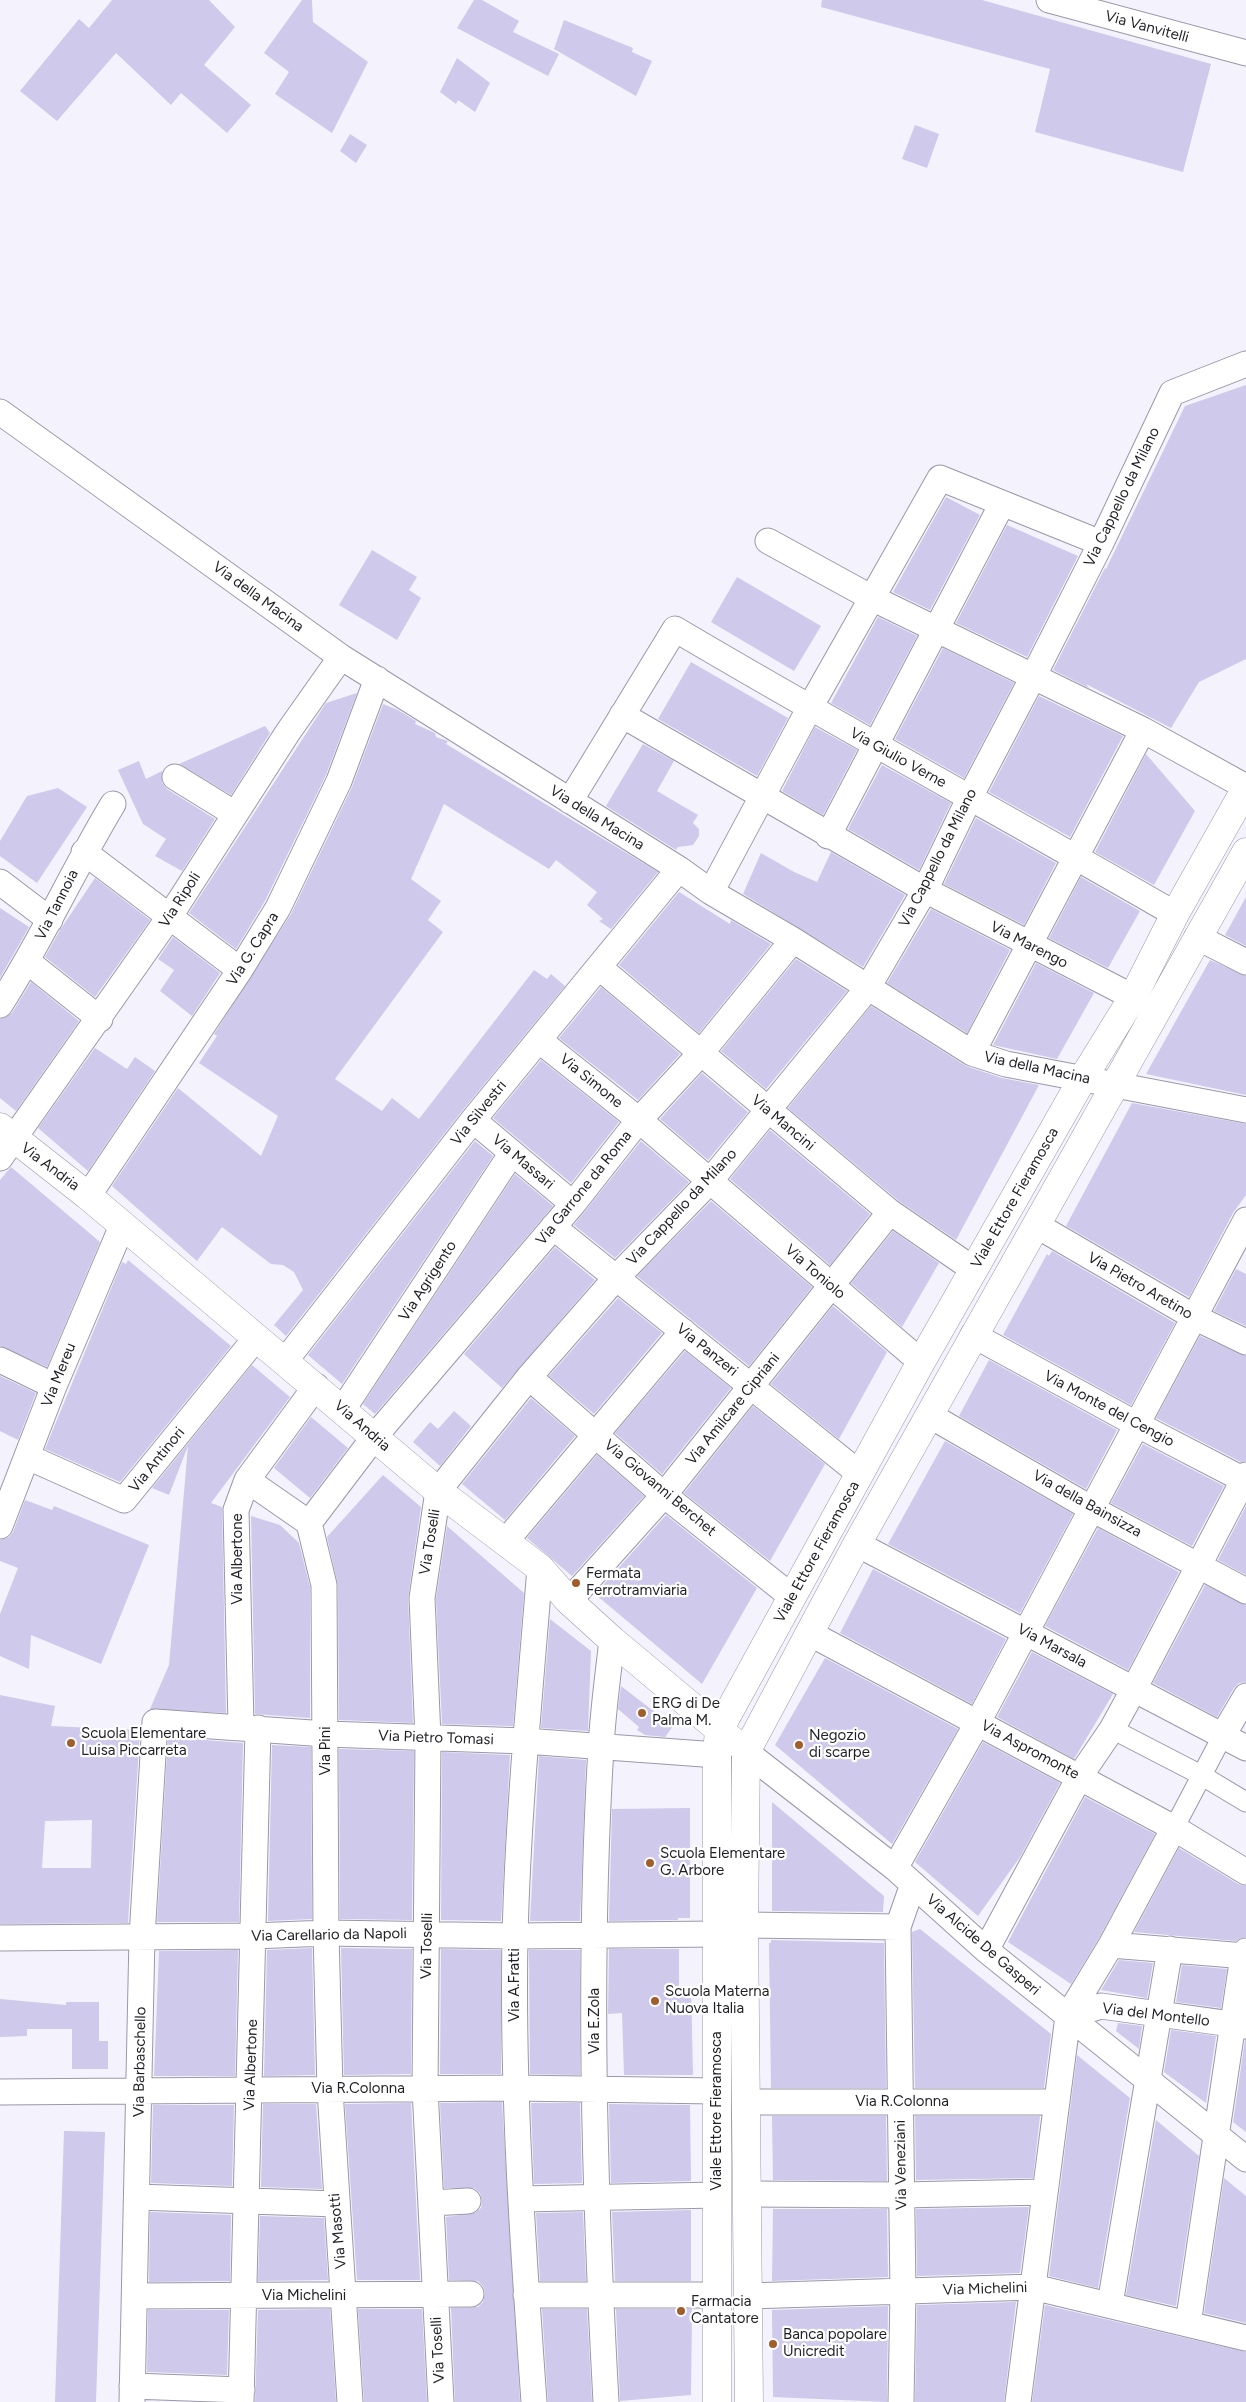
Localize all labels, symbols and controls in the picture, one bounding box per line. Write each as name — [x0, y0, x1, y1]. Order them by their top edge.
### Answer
street label: Via Vanvitelli — [1103, 7, 1191, 47]
street label: Via Cappello da Milano — [1080, 424, 1164, 570]
street label: Via della Macina — [209, 558, 307, 636]
street label: Via Giulio Verne — [847, 724, 949, 792]
street label: Via della Macina — [546, 782, 648, 854]
street label: Via Cappello da Milano — [895, 786, 981, 930]
street label: Via Tannoia — [32, 867, 82, 943]
street label: Via Ripoli — [155, 869, 205, 931]
street label: Via G. Capra — [223, 909, 283, 989]
street label: Via Marengo — [987, 918, 1071, 972]
street label: Via della Macina — [982, 1048, 1092, 1088]
street label: Via Simone — [556, 1050, 626, 1112]
street label: Via Silvestri — [447, 1077, 511, 1149]
street label: Via Mancini — [748, 1091, 818, 1155]
street label: Viale Ettore Fieramosca — [967, 1125, 1063, 1271]
street label: Via Garrone da Roma — [532, 1127, 636, 1249]
street label: Via Massari — [488, 1131, 558, 1193]
street label: Via Andria — [17, 1139, 83, 1195]
street label: Via Cappello da Milano — [623, 1145, 741, 1269]
street label: Via Agrigento — [395, 1237, 461, 1325]
street label: Via Toniolo — [781, 1241, 849, 1303]
street label: Via Pietro Aretino — [1084, 1249, 1196, 1323]
street label: Via Panzeri — [673, 1320, 741, 1380]
street label: Via Mereu — [38, 1340, 80, 1410]
street label: Via Amilcare Cipriani — [682, 1349, 784, 1469]
street label: Via Monte del Cengio — [1041, 1367, 1177, 1451]
street label: Via Andria — [330, 1397, 394, 1455]
street label: Via Antinori — [125, 1424, 189, 1496]
street label: Via Giovanni Berchet — [600, 1436, 720, 1540]
street label: Via della Bainsizza — [1029, 1467, 1145, 1541]
street label: Viale Ettore Fieramosca — [771, 1478, 863, 1626]
street label: Via Toselli — [416, 1508, 444, 1576]
street label: Via Albertone — [229, 1513, 247, 1605]
place label: Fermata Ferrotramviaria — [586, 1565, 687, 1600]
marker: Fermata Ferrotramviaria — [570, 1577, 582, 1589]
street label: Via Marsala — [1014, 1620, 1090, 1672]
place label: ERG di De Palma M. — [652, 1695, 720, 1730]
marker: ERG di De Palma M. — [636, 1707, 648, 1719]
street label: Via Aspromonte — [978, 1717, 1082, 1783]
place label: Scuola Elementare Luisa Piccarreta — [81, 1725, 206, 1760]
street label: Via Pini — [317, 1726, 335, 1776]
street label: Via Pietro Tomasi — [378, 1727, 494, 1749]
place label: Negozio di scarpe — [809, 1727, 870, 1762]
marker: Scuola Elementare Luisa Piccarreta — [65, 1737, 77, 1749]
marker: Negozio di scarpe — [793, 1739, 805, 1751]
place label: Scuola Elementare G. Arbore — [660, 1845, 785, 1880]
marker: Scuola Elementare G. Arbore — [644, 1857, 656, 1869]
street label: Via Alcide De Gasperi — [922, 1891, 1044, 1999]
street label: Via Toselli — [417, 1913, 437, 1979]
street label: Via Carellario da Napoli — [251, 1925, 407, 1945]
street label: Via A.Fratti — [506, 1948, 524, 2022]
place label: Scuola Materna Nuova Italia — [665, 1983, 769, 2018]
street label: Via E.Zola — [586, 1988, 604, 2054]
marker: Scuola Materna Nuova Italia — [649, 1995, 661, 2007]
street label: Via del Montello — [1101, 1999, 1211, 2031]
street label: Via Barbaschello — [130, 2007, 150, 2117]
street label: Via Albertone — [240, 2019, 262, 2111]
street label: Viale Ettore Fieramosca — [708, 2031, 726, 2191]
street label: Via R.Colonna — [311, 2080, 405, 2098]
street label: Via R.Colonna — [855, 2093, 949, 2111]
street label: Via Veneziani — [891, 2120, 911, 2210]
street label: Via Masotti — [326, 2192, 350, 2270]
street label: Via Michelini — [942, 2279, 1028, 2299]
street label: Via Michelini — [262, 2287, 346, 2305]
place label: Farmacia Cantatore — [691, 2293, 759, 2328]
marker: Farmacia Cantatore — [675, 2305, 687, 2317]
street label: Via Toselli — [427, 2316, 449, 2384]
place label: Banca popolare Unicredit — [783, 2326, 887, 2361]
marker: Banca popolare Unicredit — [767, 2338, 779, 2350]

